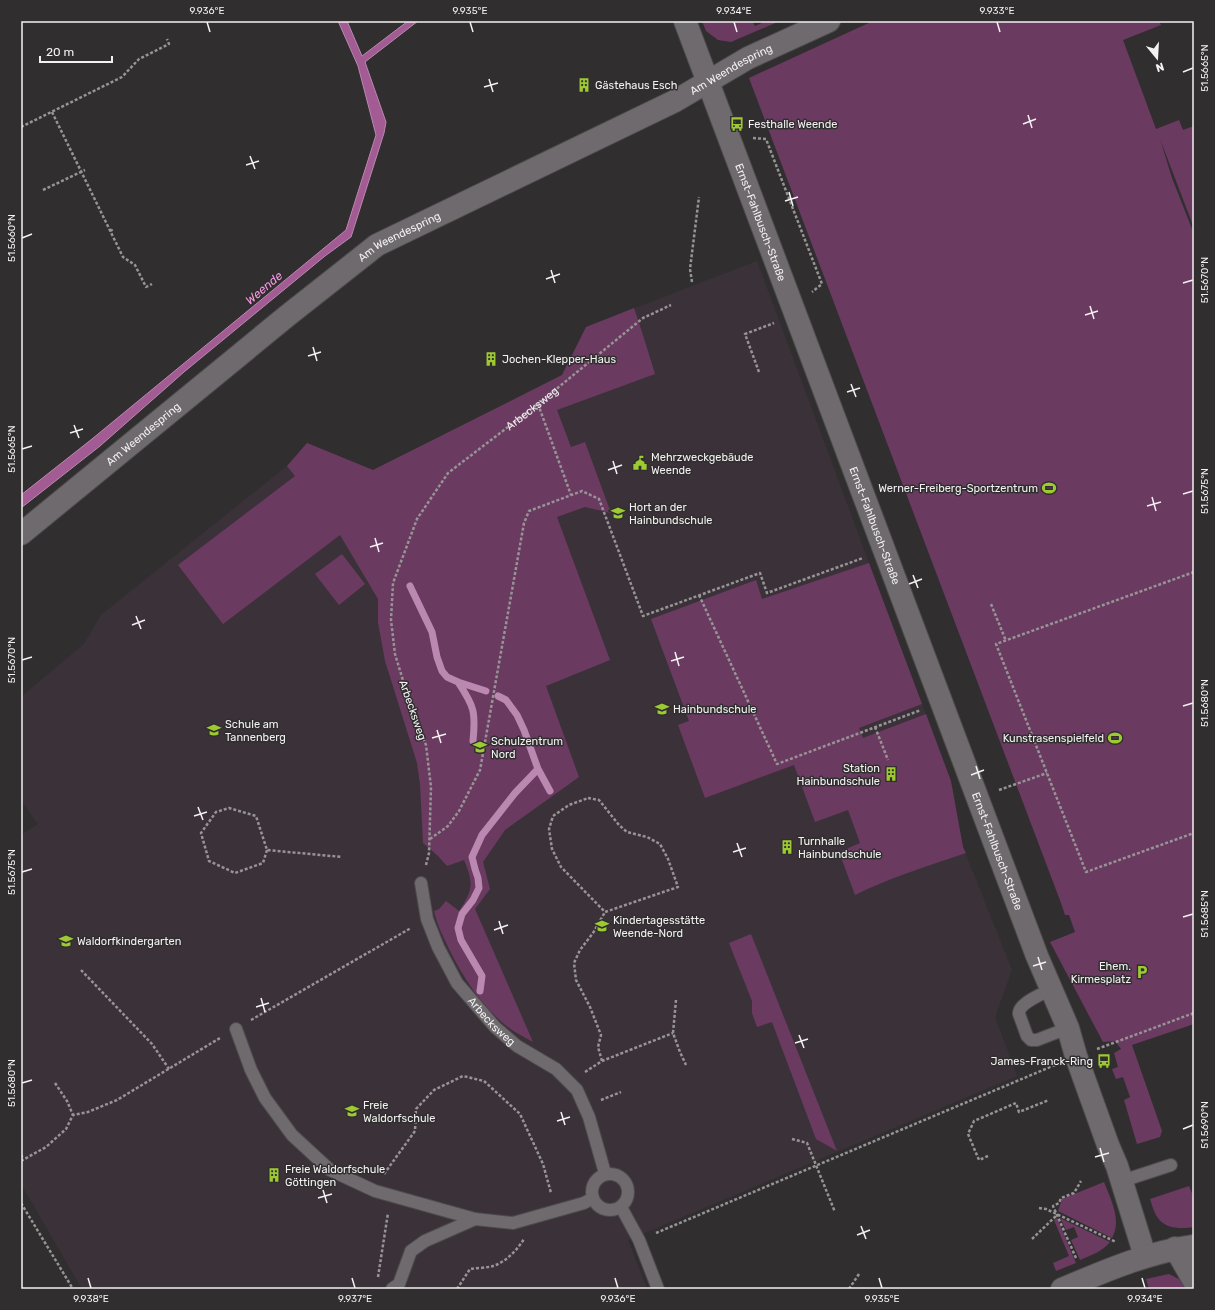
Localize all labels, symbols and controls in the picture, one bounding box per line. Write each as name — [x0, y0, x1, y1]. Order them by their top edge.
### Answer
text: 9.936°E — [189, 5, 225, 17]
text: 9.935°E — [452, 5, 488, 17]
text: 9.934°E — [716, 5, 752, 17]
text: 9.933°E — [979, 5, 1015, 17]
scale bar — [40, 38, 112, 64]
north arrow — [1137, 38, 1177, 78]
street label: Am Weendespring — [688, 42, 774, 98]
text: 51.5665°N — [1199, 44, 1211, 92]
text: 20 m — [46, 45, 74, 59]
text: N — [1154, 60, 1166, 74]
building icon: Gästehaus Esch — [576, 77, 592, 93]
place label: Gästehaus Esch — [595, 79, 677, 92]
bus stop icon: Festhalle Weende — [729, 116, 745, 132]
place label: Festhalle Weende — [748, 118, 837, 131]
street label: Ernst-Fahlbusch-Straße — [732, 162, 788, 283]
street label: Am Weendespring — [355, 209, 443, 265]
text: 51.5660°N — [6, 214, 18, 262]
text: 51.5670°N — [1199, 257, 1211, 303]
water label: Weende — [243, 268, 286, 307]
building icon: Jochen-Klepper-Haus — [483, 351, 499, 367]
place label: Jochen-Klepper-Haus — [502, 353, 616, 366]
street label: Arbecksweg — [504, 384, 561, 433]
street label: Am Weendespring — [104, 400, 183, 469]
text: 51.5665°N — [6, 425, 18, 473]
place label: Mehrzweckgebäude Weende — [651, 451, 753, 477]
public building icon: Mehrzweckgebäude Weende — [632, 455, 648, 471]
street label: Ernst-Fahlbusch-Straße — [846, 465, 903, 586]
text: 51.5675°N — [1199, 468, 1211, 514]
sports icon: Werner-Freiberg-Sportzentrum — [1041, 480, 1057, 496]
place label: Werner-Freiberg-Sportzentrum — [878, 482, 1038, 495]
place label: Hort an der Hainbundschule — [629, 501, 712, 527]
school or university icon: Hort an der Hainbundschule — [610, 505, 626, 521]
text: 51.5670°N — [6, 637, 18, 683]
street label: Arbecksweg — [396, 678, 429, 742]
text: 51.5680°N — [1199, 679, 1211, 727]
school or university icon: Hainbundschule — [654, 701, 670, 717]
place label: Hainbundschule — [673, 703, 756, 716]
place label: Schule am Tannenberg — [225, 718, 286, 744]
school or university icon: Schule am Tannenberg — [206, 722, 222, 738]
sports icon: Kunstrasenspielfeld — [1107, 730, 1123, 746]
place label: Kunstrasenspielfeld — [1003, 732, 1104, 745]
place label: Schulzentrum Nord — [491, 735, 563, 761]
school or university icon: Schulzentrum Nord — [472, 739, 488, 755]
place label: Station Hainbundschule — [797, 762, 880, 788]
building icon: Station Hainbundschule — [883, 766, 899, 782]
street label: Ernst-Fahlbusch-Straße — [969, 791, 1025, 912]
place label: Turnhalle Hainbundschule — [798, 835, 881, 861]
building icon: Turnhalle Hainbundschule — [779, 839, 795, 855]
text: 51.5675°N — [6, 849, 18, 895]
text: 51.5685°N — [1199, 890, 1211, 938]
place label: Kindertagesstätte Weende-Nord — [613, 914, 705, 940]
school or university icon: Kindertagesstätte Weende-Nord — [594, 918, 610, 934]
school or university icon: Waldorfkindergarten — [58, 933, 74, 949]
place label: Waldorfkindergarten — [77, 935, 181, 948]
place label: Ehem. Kirmesplatz — [1071, 960, 1131, 986]
parking icon: Ehem. Kirmesplatz — [1134, 964, 1150, 980]
street label: Arbecksweg — [465, 994, 518, 1049]
bus stop icon: James-Franck-Ring — [1096, 1053, 1112, 1069]
place label: James-Franck-Ring — [991, 1055, 1093, 1068]
text: 51.5680°N — [6, 1059, 18, 1107]
place label: Freie Waldorfschule — [363, 1099, 435, 1125]
text: 51.5690°N — [1199, 1101, 1211, 1149]
school or university icon: Freie Waldorfschule — [344, 1103, 360, 1119]
place label: Freie Waldorfschule Göttingen — [285, 1163, 385, 1189]
building icon: Freie Waldorfschule Göttingen — [266, 1167, 282, 1183]
text: 9.938°E — [73, 1293, 109, 1305]
text: 9.937°E — [338, 1293, 372, 1305]
text: 9.936°E — [600, 1293, 636, 1305]
text: 9.935°E — [864, 1293, 900, 1305]
text: 9.934°E — [1127, 1293, 1163, 1305]

